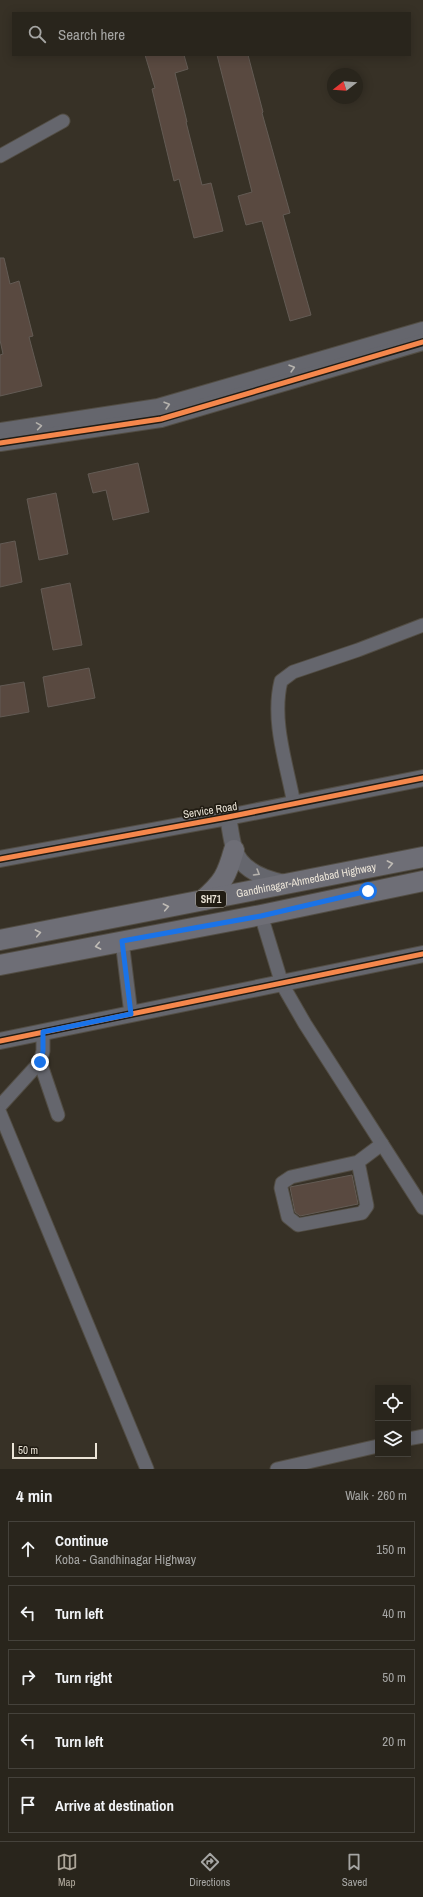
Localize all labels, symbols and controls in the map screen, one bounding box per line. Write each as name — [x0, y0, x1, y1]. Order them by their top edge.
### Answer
search box — [12, 12, 411, 56]
icon: search — [26, 23, 48, 45]
text: Search here — [58, 24, 125, 45]
north arrow — [327, 68, 363, 104]
one-way arrow — [288, 364, 295, 373]
one-way arrow — [163, 401, 170, 410]
one-way arrow — [35, 422, 42, 430]
street label: Service Road — [182, 799, 238, 821]
street label: Gandhinagar-Ahmedabad Highway — [235, 859, 378, 900]
one-way arrow — [386, 860, 393, 868]
one-way arrow — [253, 869, 260, 876]
route start — [359, 882, 377, 900]
road number: SH71 — [196, 891, 226, 907]
one-way arrow — [163, 904, 169, 912]
one-way arrow — [35, 929, 41, 937]
one-way arrow — [95, 941, 102, 949]
route end — [31, 1053, 49, 1071]
map controls — [375, 1385, 411, 1457]
button: locate — [375, 1385, 411, 1421]
button: layers — [375, 1421, 411, 1457]
scale bar — [12, 1441, 97, 1460]
text: 50 m — [18, 1443, 38, 1457]
text: 4 min — [16, 1484, 52, 1507]
text: Walk · 260 m — [345, 1487, 407, 1504]
text: Continue — [55, 1530, 108, 1551]
icon: ahead — [17, 1538, 39, 1560]
text: 150 m — [376, 1541, 406, 1558]
text: Koba - Gandhinagar Highway — [55, 1551, 196, 1568]
icon: left — [17, 1602, 39, 1624]
text: Turn left — [55, 1603, 103, 1624]
text: 40 m — [382, 1605, 406, 1622]
icon: right — [17, 1666, 39, 1688]
text: Turn right — [55, 1667, 112, 1688]
text: 50 m — [382, 1669, 406, 1686]
icon: left — [17, 1730, 39, 1752]
text: Turn left — [55, 1731, 103, 1752]
text: 20 m — [382, 1733, 406, 1750]
icon: arrive — [17, 1794, 39, 1816]
text: Arrive at destination — [55, 1795, 174, 1816]
tab: Map — [56, 1851, 78, 1889]
tab: Directions — [189, 1851, 230, 1889]
tab: Saved — [342, 1851, 367, 1889]

